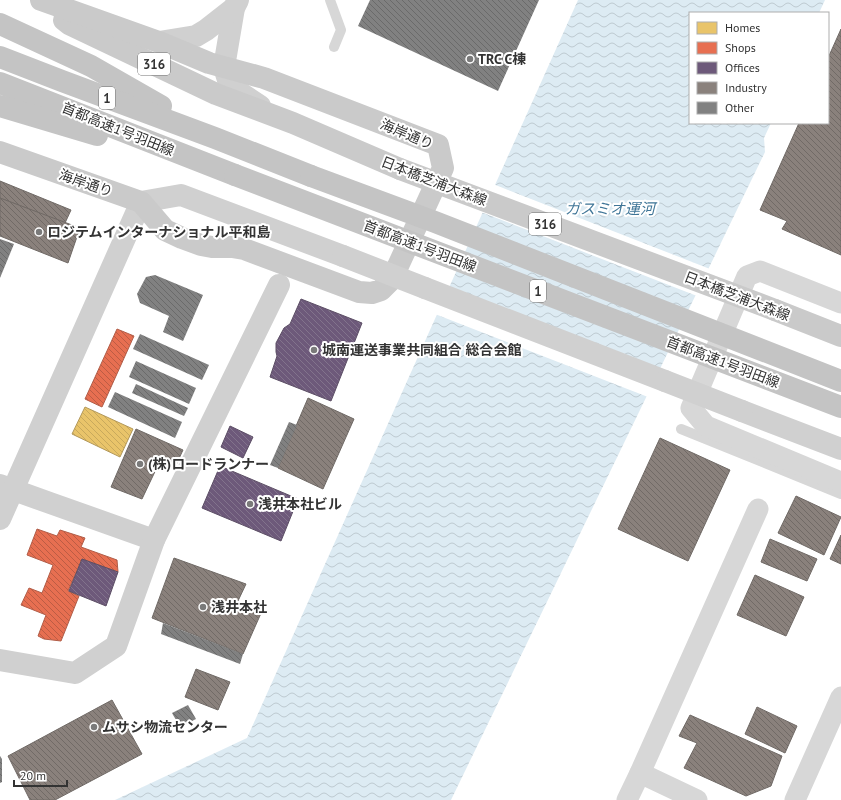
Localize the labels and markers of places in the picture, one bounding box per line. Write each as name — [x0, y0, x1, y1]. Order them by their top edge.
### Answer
place label: TRC C棟 — [478, 50, 526, 68]
marker: TRC C棟 — [465, 54, 475, 64]
place label: ロジテムインターナショナル平和島 — [47, 223, 271, 241]
marker: ロジテムインターナショナル平和島 — [34, 227, 44, 237]
place label: 城南運送事業共同組合 総合会館 — [322, 341, 522, 359]
marker: 城南運送事業共同組合 総合会館 — [309, 345, 319, 355]
place label: (株)ロードランナー — [148, 455, 269, 473]
marker: (株)ロードランナー — [135, 459, 145, 469]
place label: 浅井本社ビル — [258, 495, 342, 513]
marker: 浅井本社ビル — [245, 499, 255, 509]
place label: 浅井本社 — [211, 598, 267, 616]
marker: 浅井本社 — [198, 602, 208, 612]
place label: ムサシ物流センター — [102, 718, 228, 736]
marker: ムサシ物流センター — [89, 722, 99, 732]

